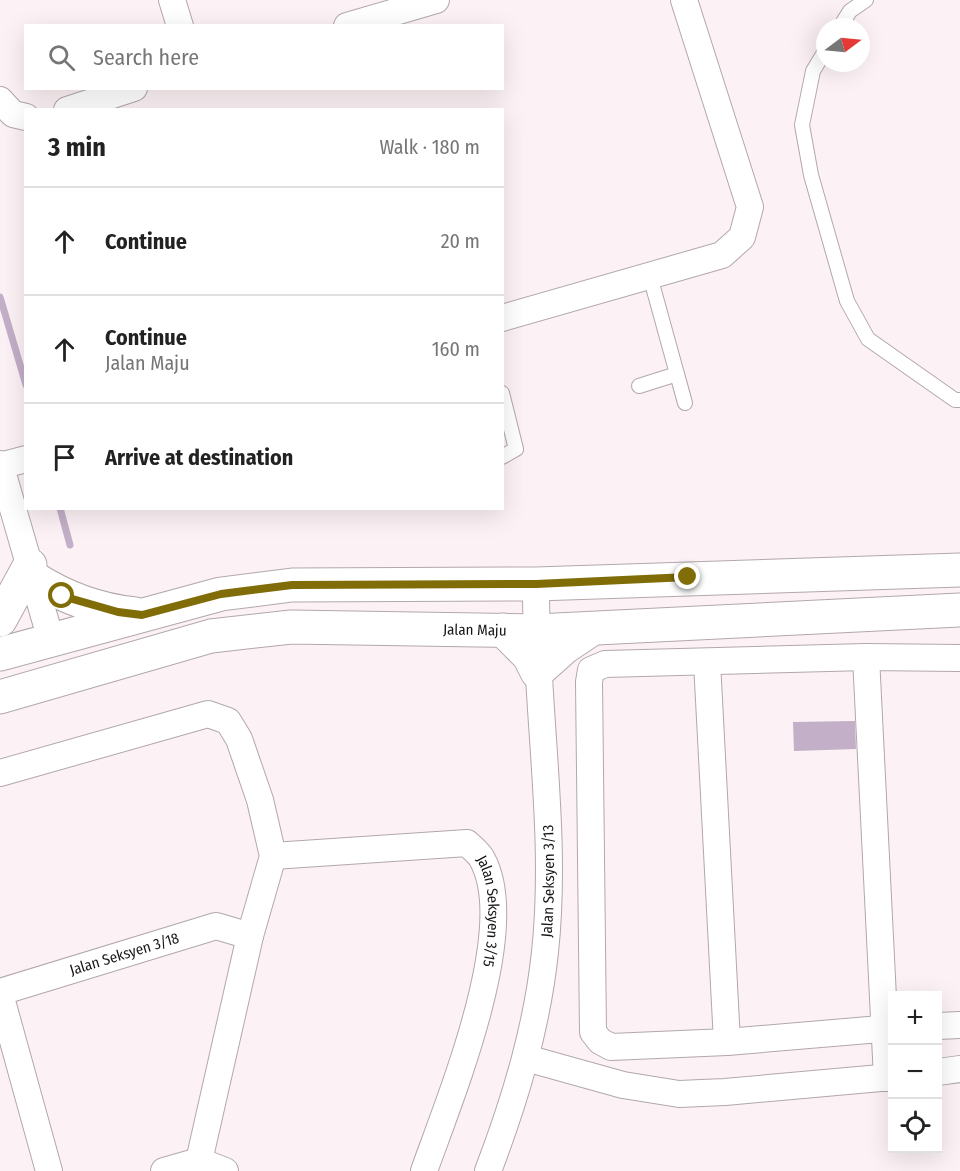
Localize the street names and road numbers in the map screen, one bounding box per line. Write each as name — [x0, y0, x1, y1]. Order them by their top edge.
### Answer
street label: Jalan Maju — [443, 620, 507, 640]
street label: Jalan Seksyen 3/13 — [537, 824, 558, 938]
street label: Jalan Seksyen 3/15 — [473, 852, 502, 968]
street label: Jalan Seksyen 3/18 — [67, 929, 181, 979]

